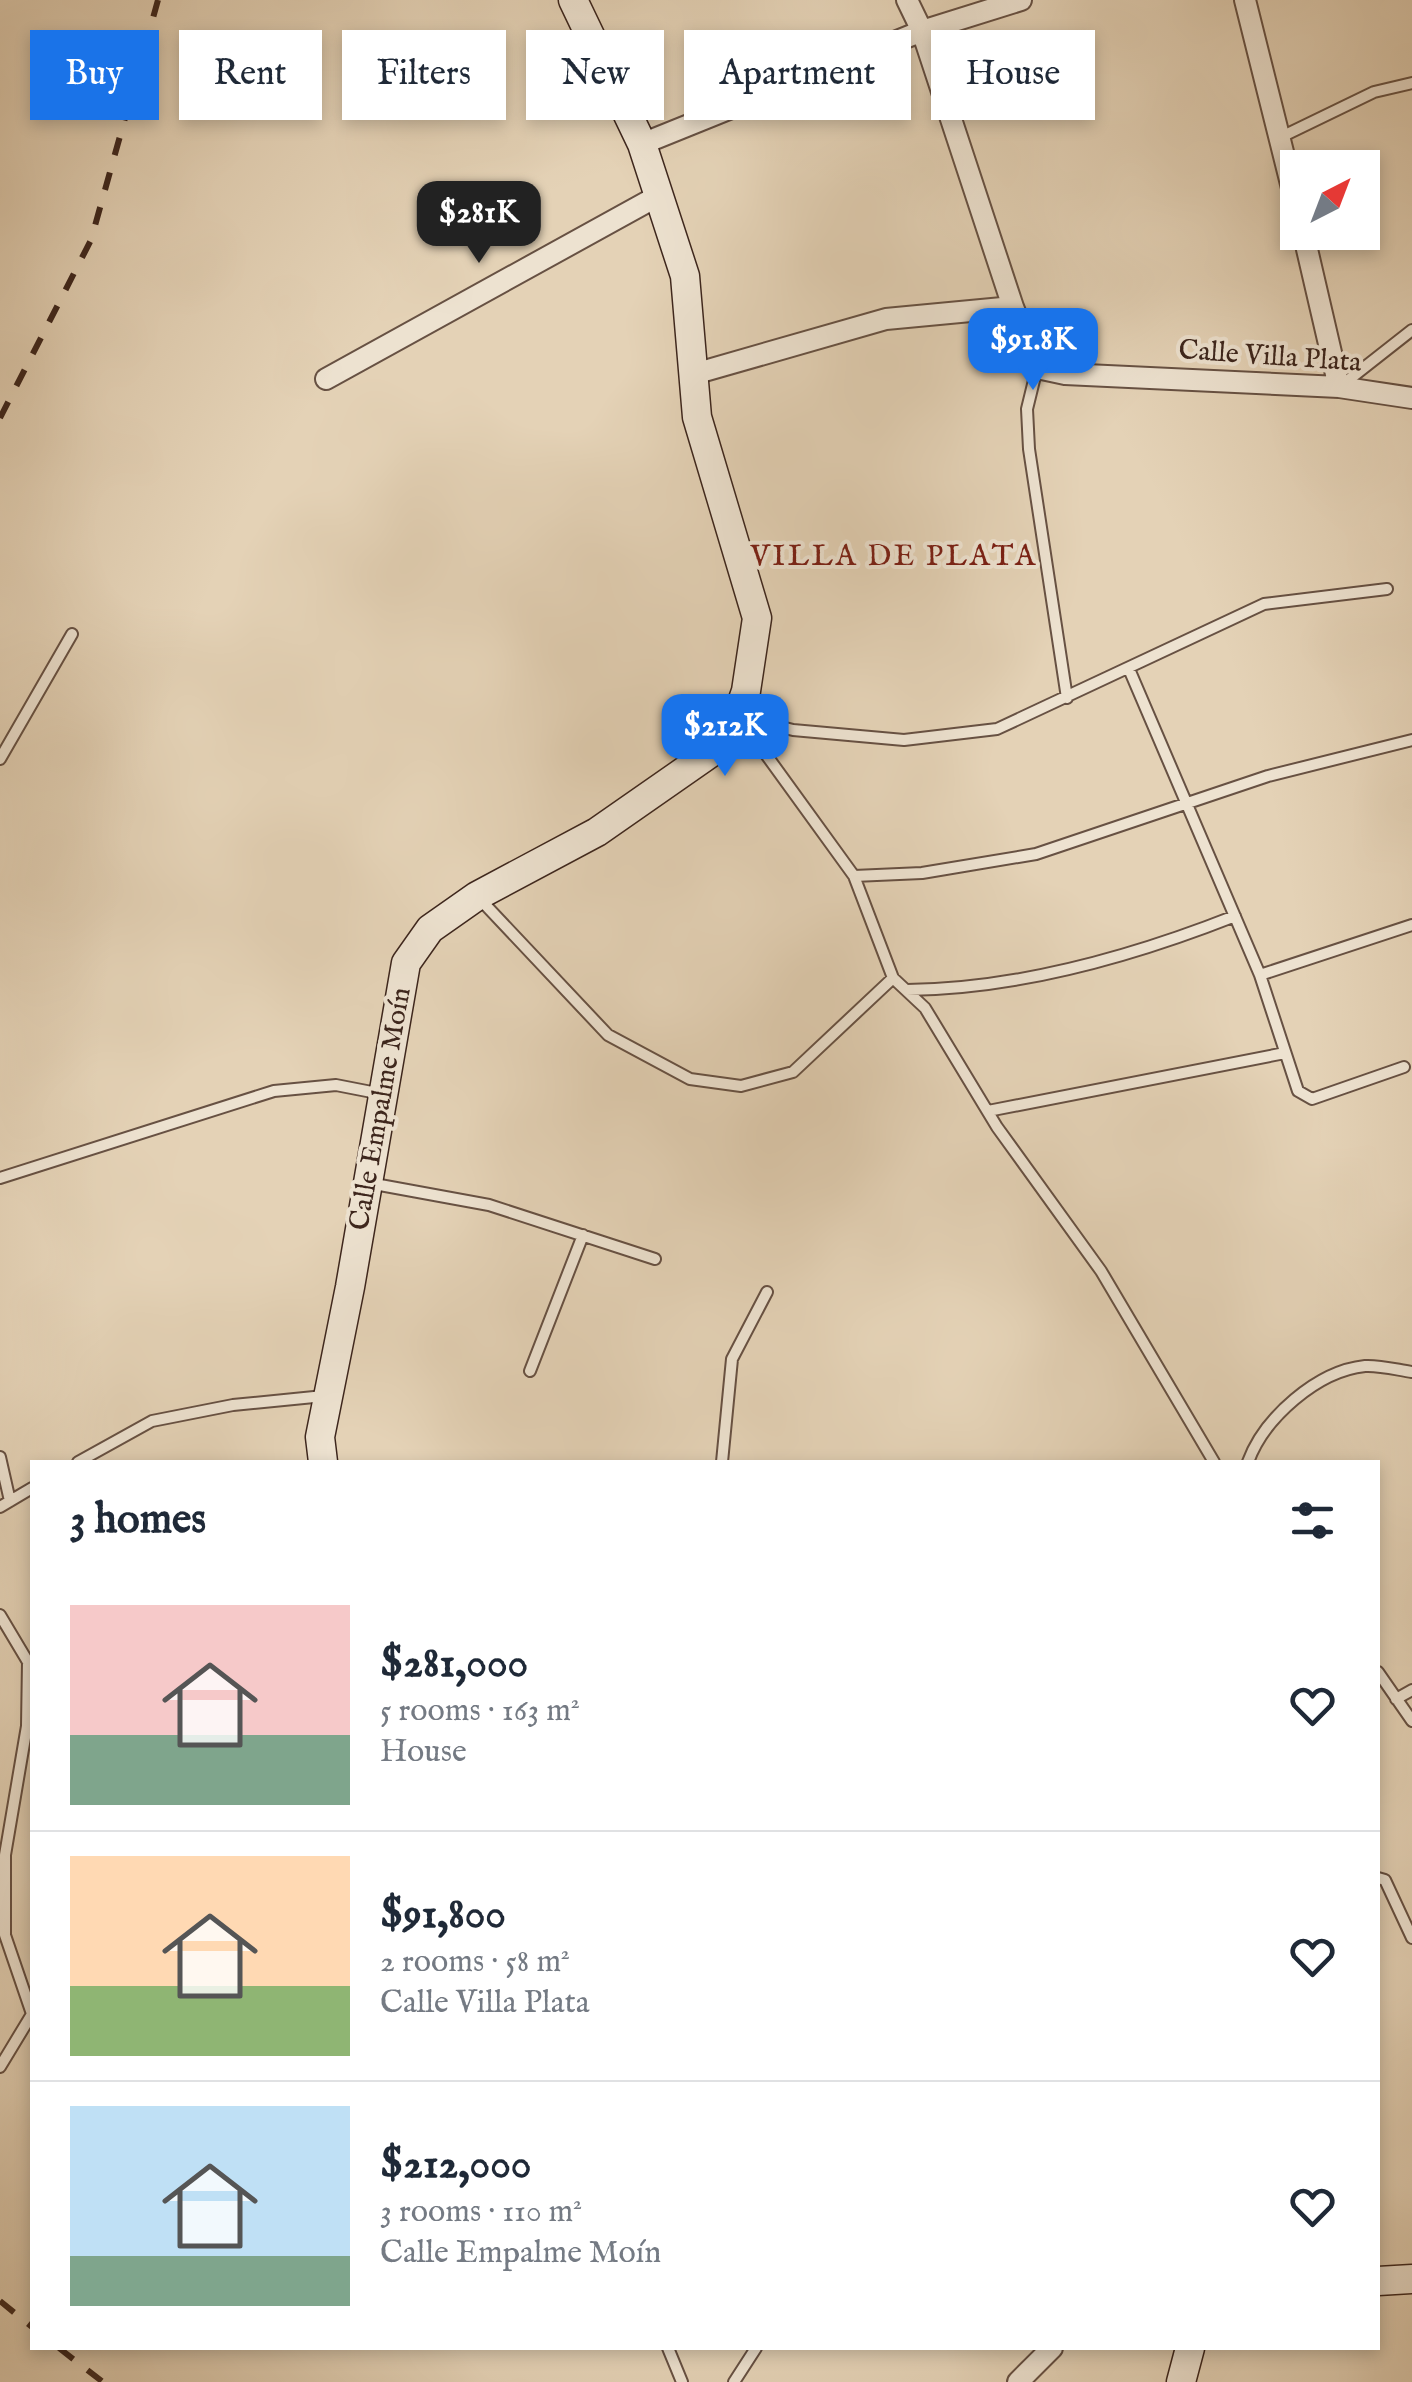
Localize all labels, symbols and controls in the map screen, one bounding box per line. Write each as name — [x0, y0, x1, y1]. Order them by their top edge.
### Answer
chip: Buy — [30, 30, 159, 120]
chip: Rent — [179, 30, 322, 120]
chip: Filters — [342, 30, 506, 120]
chip: New — [526, 30, 664, 120]
chip: Apartment — [684, 30, 911, 120]
chip: House — [931, 30, 1095, 120]
north arrow — [1280, 150, 1380, 250]
map controls — [1280, 150, 1380, 250]
pin: $281K — [409, 181, 549, 266]
text: $281K — [439, 193, 519, 234]
pin: $91.8K — [952, 308, 1114, 393]
text: $91.8K — [990, 320, 1076, 361]
street label: Calle Villa Plata — [1177, 333, 1364, 381]
district label: VILLA DE PLATA — [749, 538, 1038, 576]
pin: $212K — [655, 694, 795, 779]
text: $212K — [684, 706, 766, 747]
street label: Calle Empalme Moín — [342, 985, 420, 1233]
icon: filters — [1285, 1493, 1340, 1548]
text: 3 homes — [70, 1494, 206, 1547]
text: $281,000 — [380, 1638, 528, 1691]
icon: home — [150, 1645, 270, 1765]
icon: heart — [1285, 1678, 1340, 1733]
text: 5 rooms · 163 m² — [380, 1691, 580, 1732]
text: House — [380, 1732, 467, 1773]
text: $91,800 — [380, 1889, 506, 1942]
icon: home — [150, 1896, 270, 2016]
icon: heart — [1285, 1929, 1340, 1984]
text: 2 rooms · 58 m² — [380, 1942, 570, 1983]
text: Calle Villa Plata — [380, 1983, 589, 2024]
text: $212,000 — [380, 2139, 531, 2192]
icon: home — [150, 2146, 270, 2266]
icon: heart — [1285, 2179, 1340, 2234]
text: 3 rooms · 110 m² — [380, 2192, 582, 2233]
text: Calle Empalme Moín — [380, 2233, 661, 2274]

